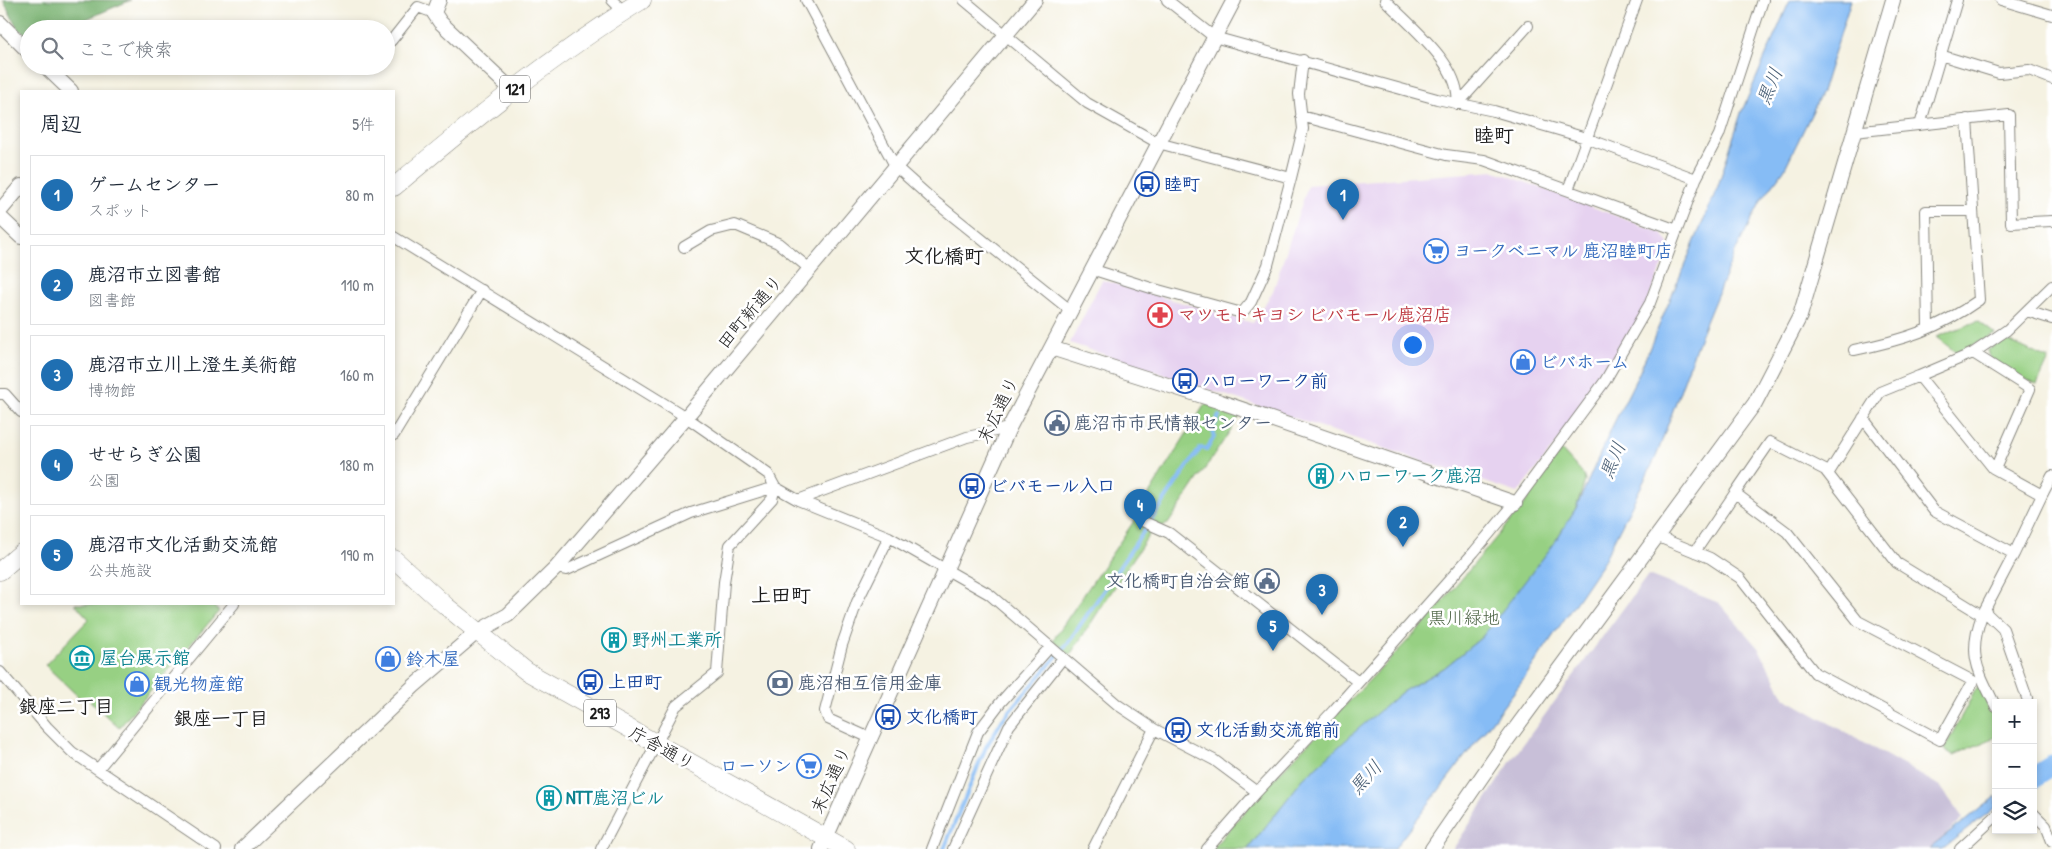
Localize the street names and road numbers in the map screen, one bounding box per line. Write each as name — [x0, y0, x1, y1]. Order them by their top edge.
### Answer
road number: 121 — [500, 76, 530, 102]
street label: 田町新通り — [711, 269, 788, 354]
street label: 末広通り — [971, 372, 1025, 448]
road number: 293 — [584, 700, 616, 726]
street label: 庁舎通り — [625, 719, 700, 776]
street label: 末広通り — [804, 742, 857, 818]

